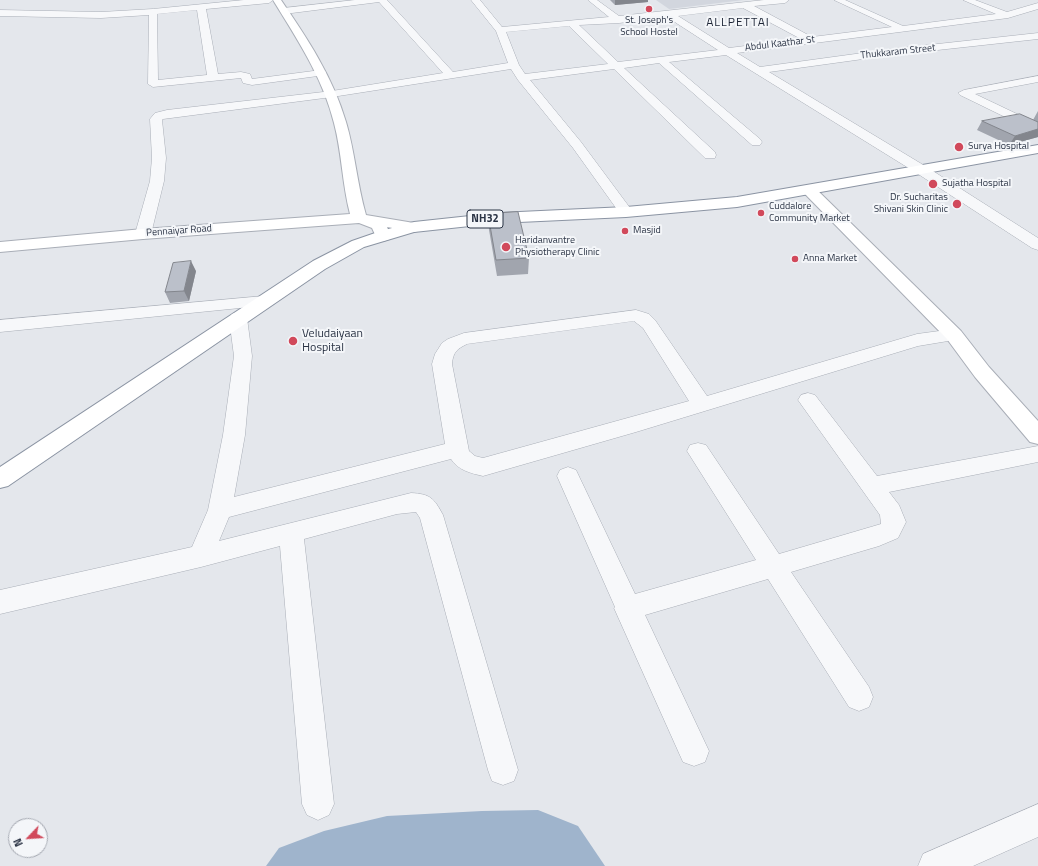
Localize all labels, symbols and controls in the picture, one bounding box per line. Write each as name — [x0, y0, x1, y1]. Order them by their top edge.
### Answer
marker: St. Joseph's School Hostel — [644, 4, 654, 14]
place label: St. Joseph's School Hostel — [620, 15, 678, 38]
district label: ALLPETTAI — [706, 16, 770, 30]
street label: Abdul Kaathar St — [744, 34, 816, 54]
street label: Thukkaram Street — [860, 42, 936, 62]
marker: Surya Hospital — [953, 141, 965, 153]
place label: Surya Hospital — [968, 141, 1029, 153]
marker: Sujatha Hospital — [927, 178, 939, 190]
place label: Sujatha Hospital — [942, 178, 1011, 190]
place label: Dr. Sucharitas Shivani Skin Clinic — [874, 192, 948, 216]
marker: Dr. Sucharitas Shivani Skin Clinic — [951, 198, 963, 210]
place label: Cuddalore Community Market — [769, 201, 850, 224]
marker: Cuddalore Community Market — [756, 208, 766, 218]
road number: NH32 — [467, 210, 503, 228]
street label: Pennaiyar Road — [146, 223, 212, 239]
place label: Masjid — [633, 225, 661, 237]
marker: Masjid — [620, 226, 630, 236]
place label: Haridanvantre Physiotherapy Clinic — [515, 235, 600, 258]
marker: Haridanvantre Physiotherapy Clinic — [500, 241, 512, 253]
place label: Anna Market — [803, 253, 857, 265]
marker: Anna Market — [790, 254, 800, 264]
place label: Veludaiyaan Hospital — [302, 327, 363, 355]
marker: Veludaiyaan Hospital — [287, 335, 299, 347]
north arrow — [8, 818, 48, 858]
text: N — [9, 836, 27, 849]

